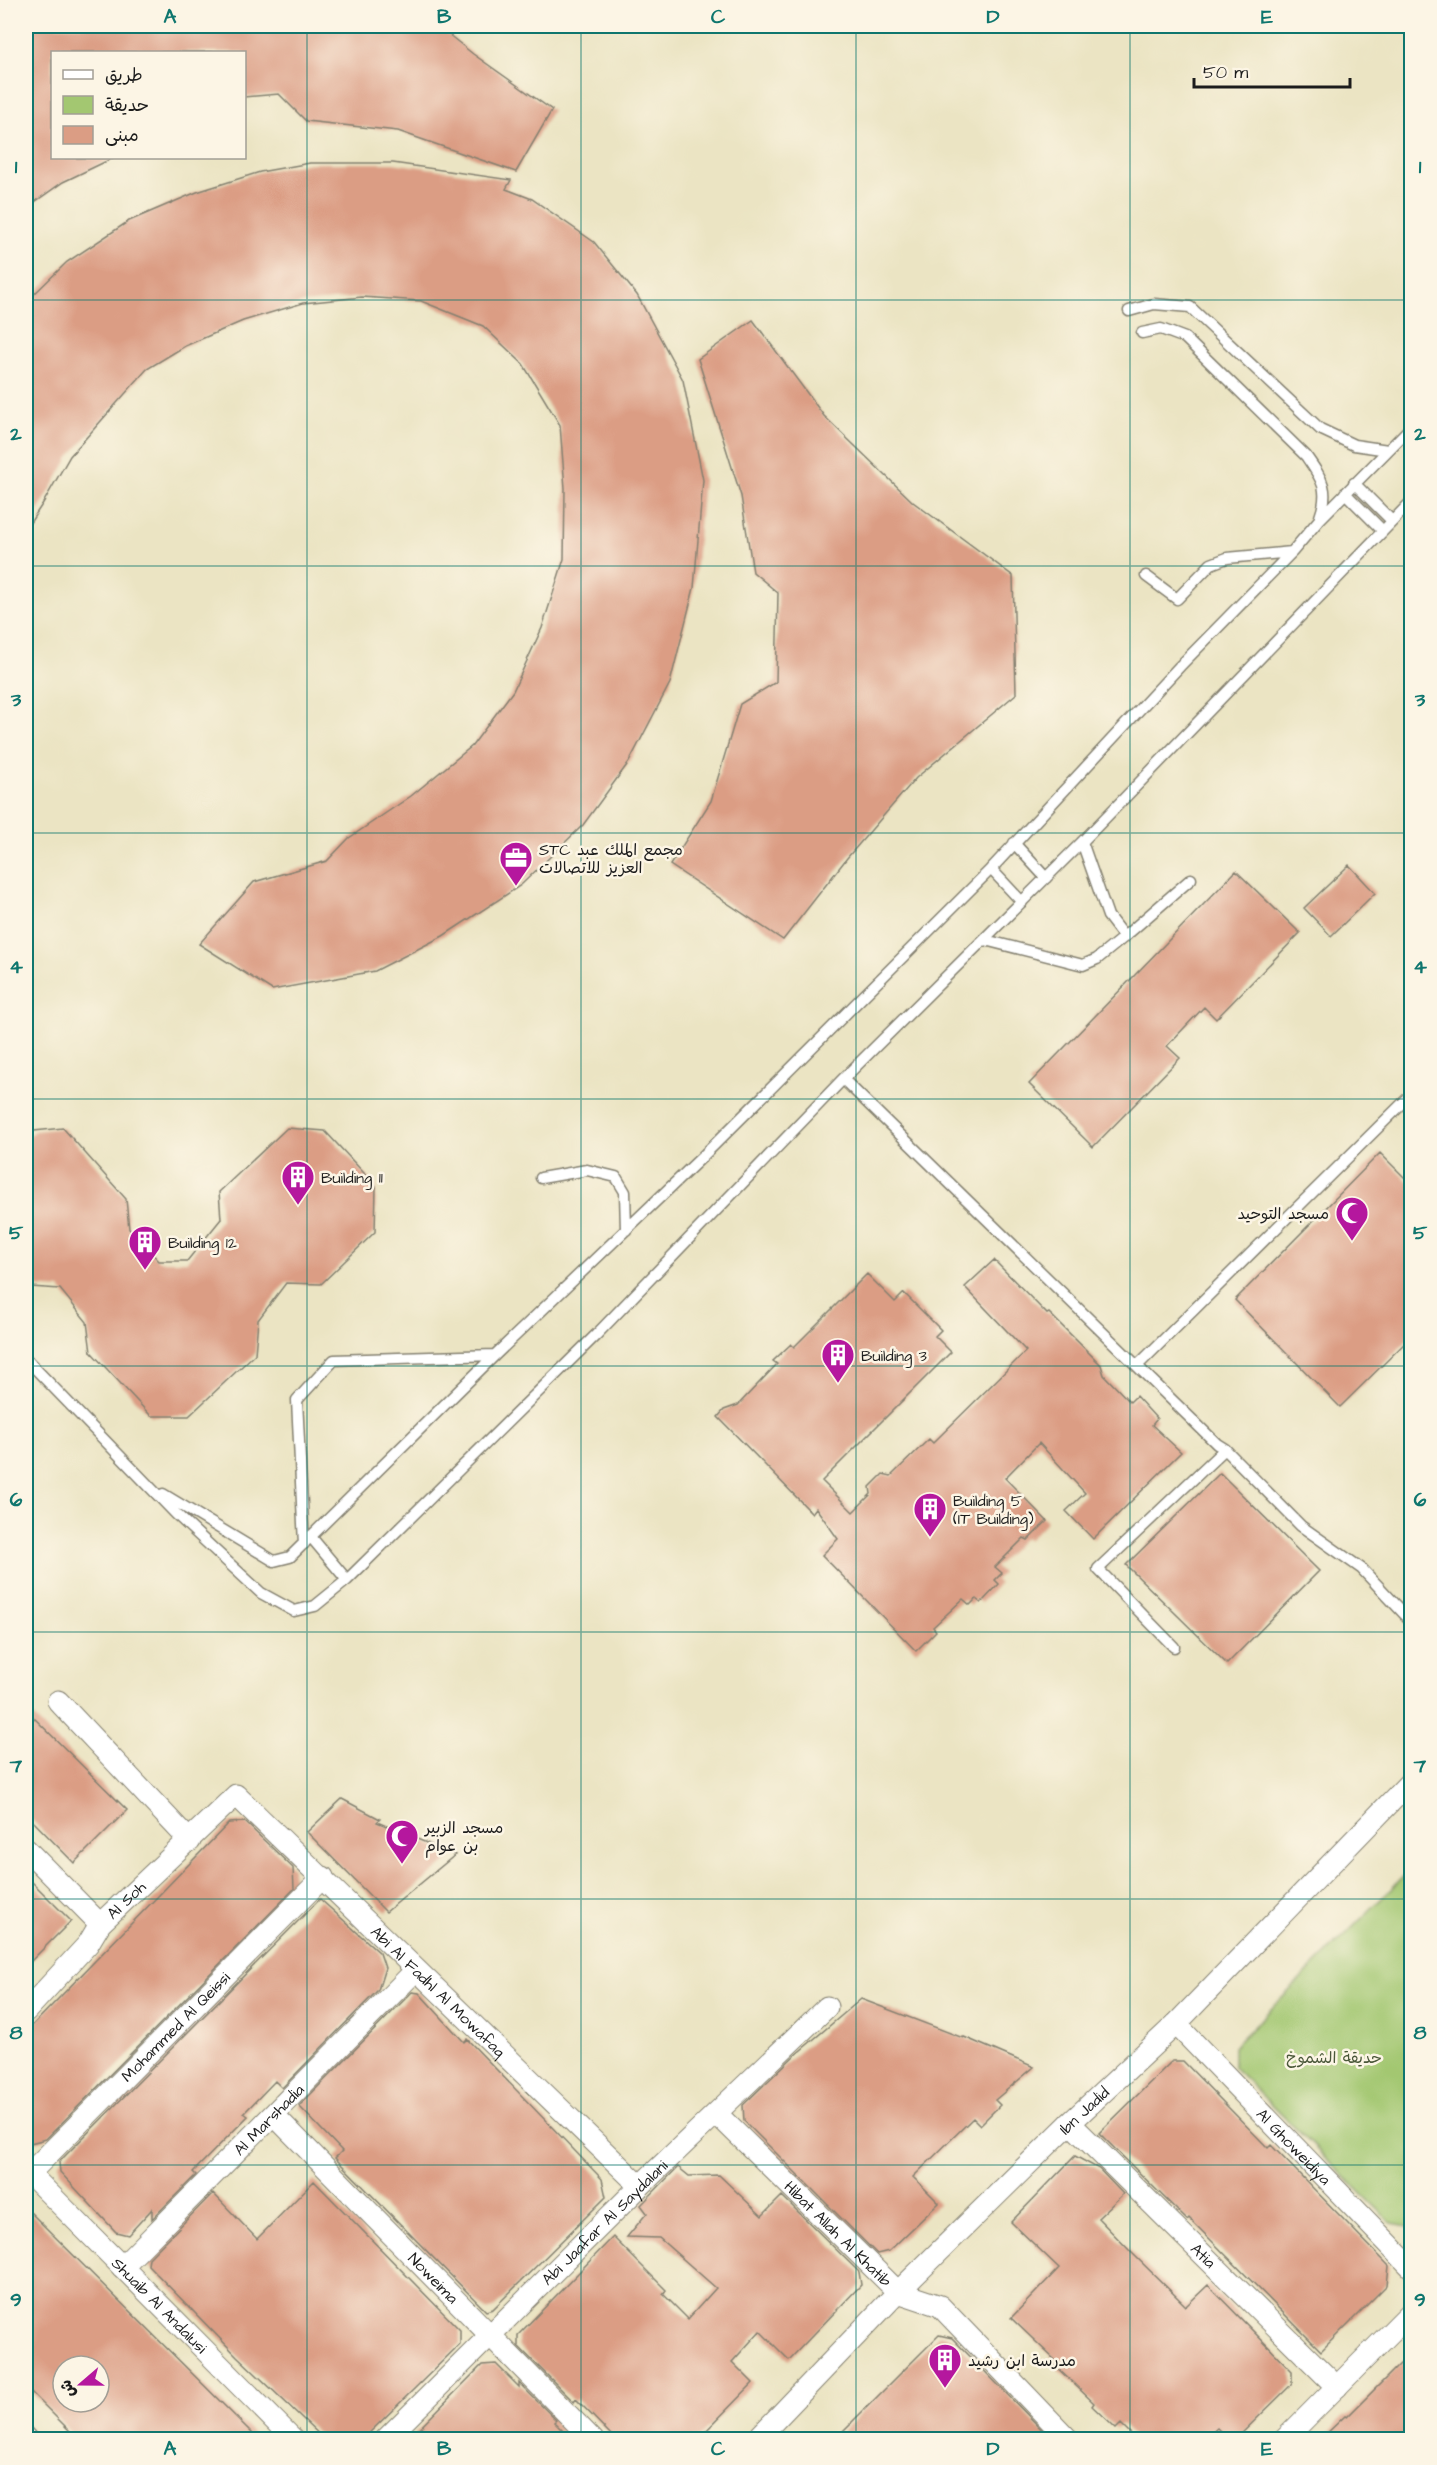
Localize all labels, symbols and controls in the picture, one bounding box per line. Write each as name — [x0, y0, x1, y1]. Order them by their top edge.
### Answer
text: A — [164, 3, 177, 31]
text: B — [437, 3, 452, 31]
text: C — [711, 3, 726, 31]
text: D — [987, 3, 1000, 31]
text: E — [1261, 3, 1273, 31]
legend — [51, 51, 246, 159]
scale bar — [1194, 51, 1350, 89]
text: 50 m — [1203, 60, 1248, 85]
text: طريق — [105, 63, 143, 88]
text: حديقة — [105, 93, 149, 118]
text: مبنى — [105, 123, 139, 148]
text: 1 — [15, 153, 18, 181]
text: 1 — [1419, 153, 1422, 181]
text: 2 — [9, 420, 22, 448]
text: 2 — [1413, 420, 1426, 448]
text: 3 — [10, 686, 22, 714]
text: 3 — [1414, 686, 1426, 714]
place label: STC مجمع الملك عبد العزيز للاتصالات — [539, 839, 683, 879]
office icon: STC مجمع الملك عبد العزيز للاتصالات — [498, 840, 534, 887]
text: 4 — [9, 953, 23, 981]
text: 4 — [1413, 953, 1427, 981]
building icon: Building 11 — [280, 1159, 316, 1206]
place label: Building 11 — [321, 1167, 383, 1190]
mosque icon: مسجد التوحيد — [1334, 1195, 1370, 1242]
place label: مسجد التوحيد — [1237, 1203, 1329, 1225]
text: 5 — [9, 1219, 24, 1247]
text: 5 — [1413, 1219, 1428, 1247]
building icon: Building 12 — [127, 1224, 163, 1271]
place label: Building 12 — [168, 1232, 237, 1255]
building icon: Building 3 — [820, 1337, 856, 1384]
place label: Building 3 — [861, 1345, 927, 1368]
text: 6 — [10, 1486, 23, 1514]
text: 6 — [1414, 1486, 1427, 1514]
place label: Building 5 (IT Building) — [953, 1490, 1034, 1531]
building icon: Building 5 (IT Building) — [912, 1491, 948, 1538]
text: 7 — [9, 1752, 23, 1780]
text: 7 — [1413, 1752, 1427, 1780]
place label: مسجد الزبير بن عوام — [423, 1817, 503, 1858]
mosque icon: مسجد الزبير بن عوام — [384, 1818, 420, 1865]
street label: Al Soh — [102, 1876, 151, 1924]
street label: Abi Al Fadhl Al Mowafaq — [366, 1921, 510, 2062]
street label: Mohammed Al Qeissi — [116, 1967, 236, 2087]
text: 8 — [10, 2019, 23, 2047]
text: 8 — [1414, 2019, 1427, 2047]
park label: حديقة الشموخ — [1286, 2047, 1382, 2069]
street label: Al Marshadia — [229, 2079, 309, 2160]
street label: Ibn Jadid — [1055, 2082, 1114, 2140]
street label: Al Ghoweidiya — [1251, 2104, 1336, 2190]
street label: Abi Jaafar Al Saydalani — [537, 2155, 673, 2290]
street label: Hibat Allah Al Khatib — [779, 2176, 896, 2292]
street label: Atia — [1186, 2238, 1220, 2273]
street label: Noweima — [403, 2248, 463, 2309]
street label: Shuaib Al Andalusi — [107, 2253, 212, 2359]
text: 9 — [10, 2286, 22, 2314]
text: 9 — [1414, 2286, 1426, 2314]
building icon: مدرسة ابن رشيد — [927, 2342, 963, 2389]
place label: مدرسة ابن رشيد — [968, 2350, 1076, 2372]
north arrow — [51, 2354, 111, 2414]
text: ش — [54, 2377, 81, 2401]
text: A — [164, 2435, 177, 2463]
text: B — [437, 2435, 452, 2463]
text: C — [711, 2435, 726, 2463]
text: D — [987, 2435, 1000, 2463]
text: E — [1261, 2435, 1273, 2463]

